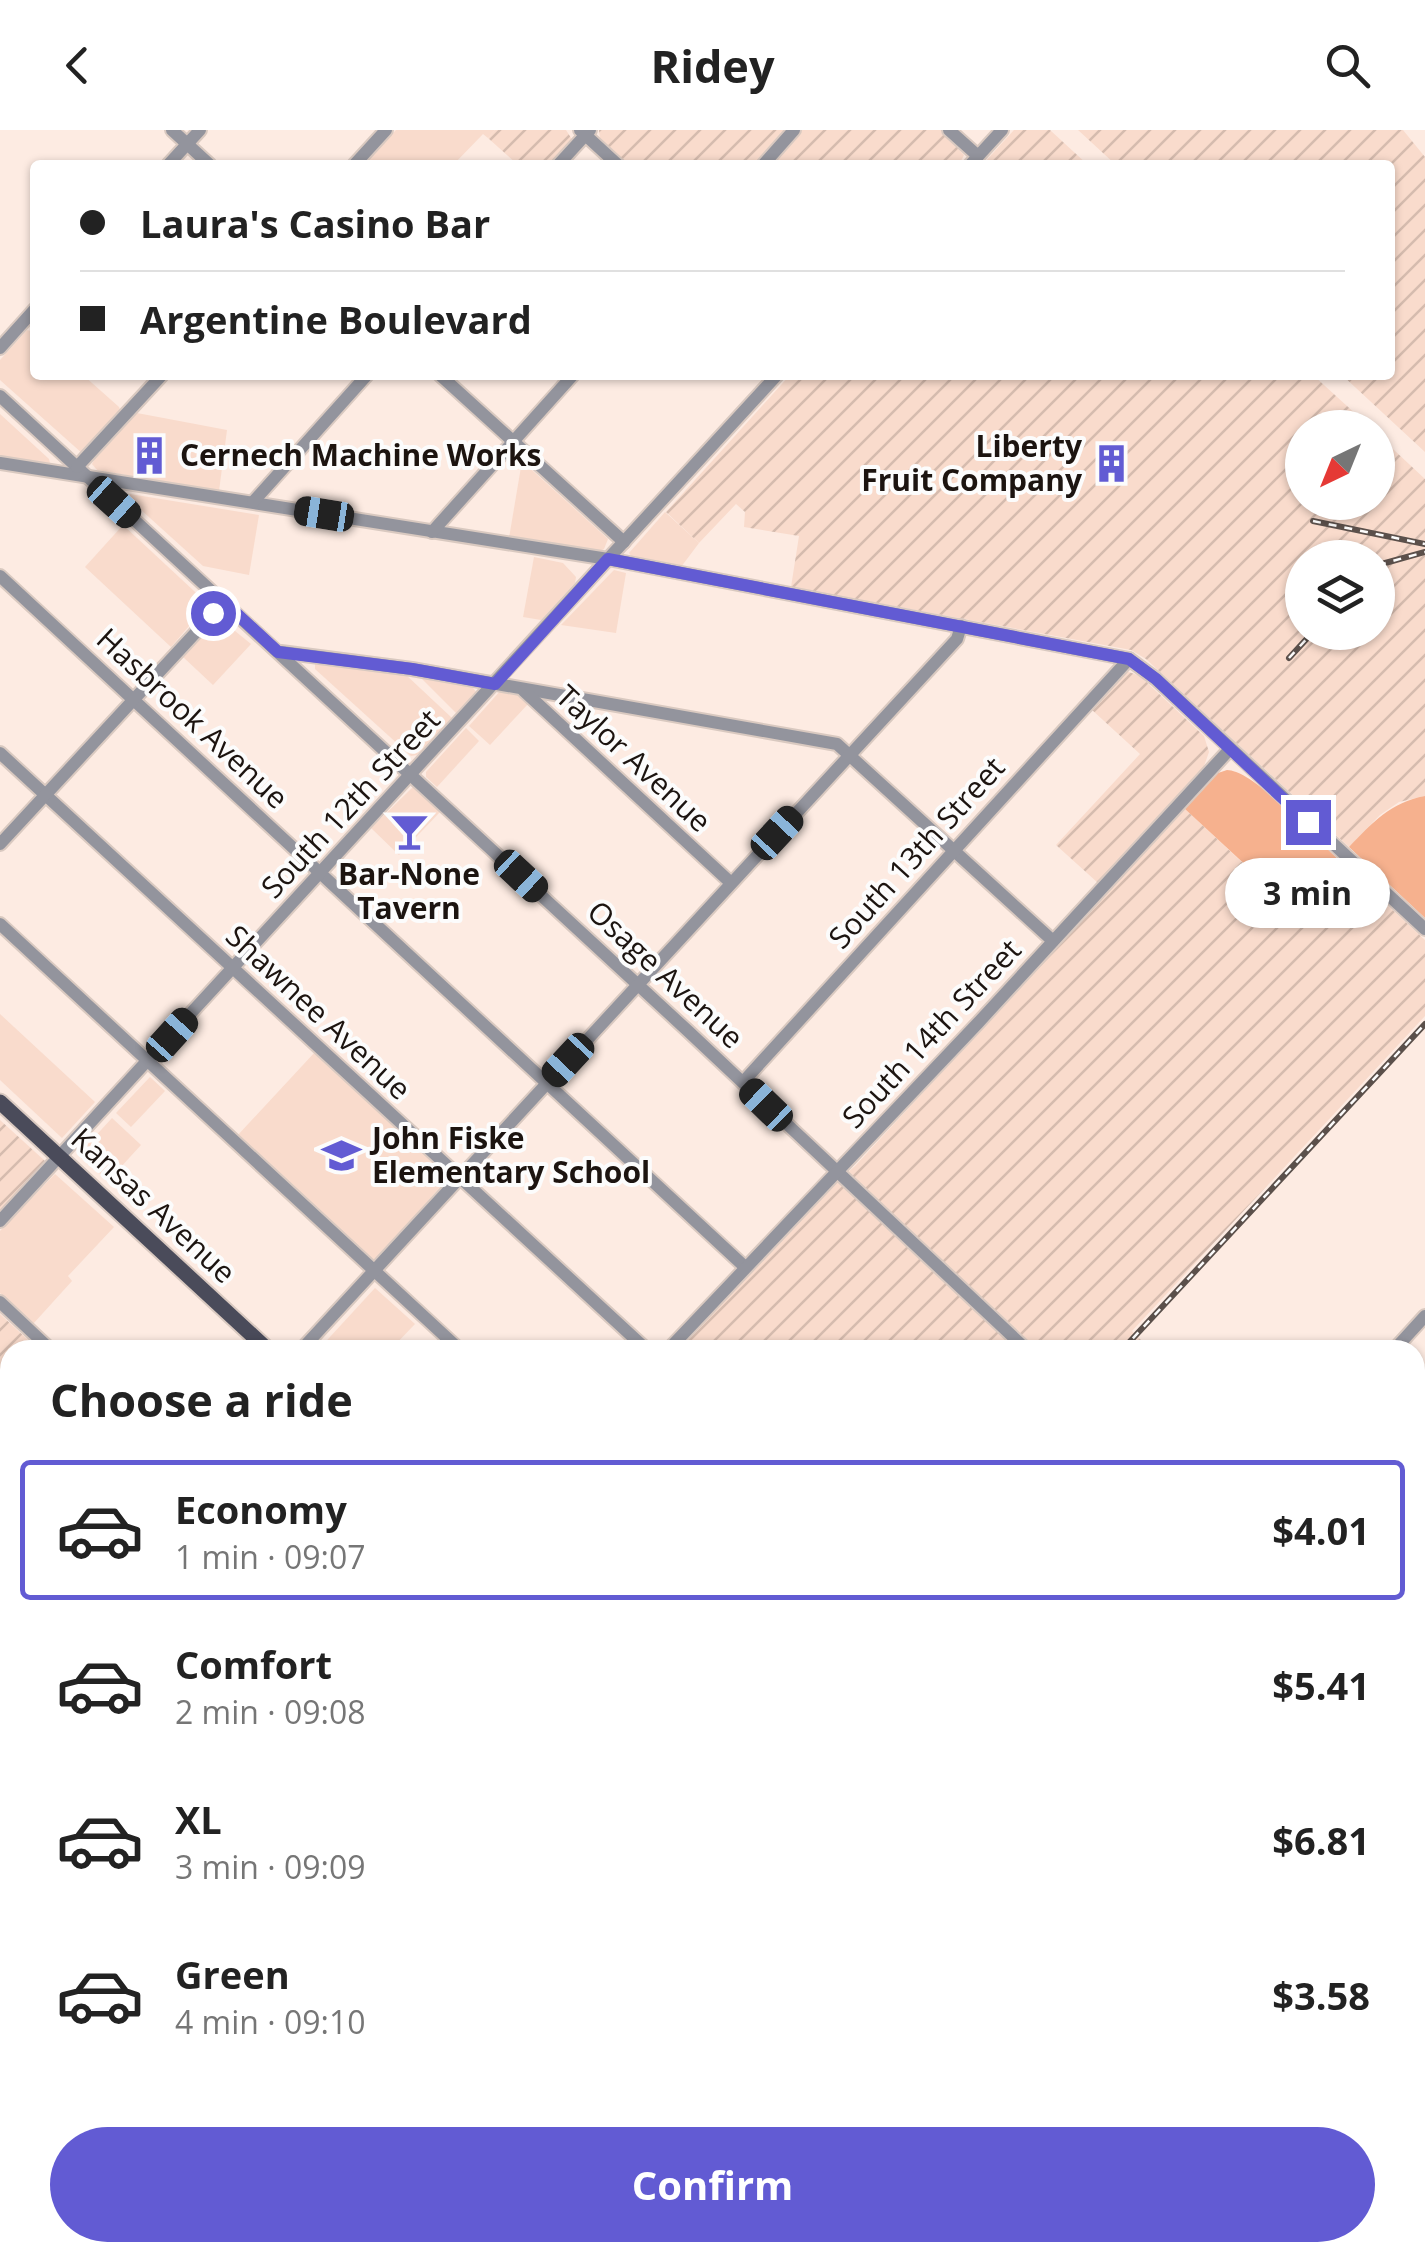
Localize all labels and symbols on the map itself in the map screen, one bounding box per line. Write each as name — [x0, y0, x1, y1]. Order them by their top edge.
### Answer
north arrow — [1285, 410, 1395, 520]
place label: Liberty Fruit Company — [861, 425, 1083, 500]
place label: Cernech Machine Works — [180, 434, 542, 475]
building icon: Cernech Machine Works — [129, 435, 171, 477]
building icon: Liberty Fruit Company — [1091, 443, 1133, 485]
car — [82, 471, 146, 533]
car — [292, 494, 356, 534]
route start — [191, 591, 236, 636]
street label: Hasbrook Avenue — [88, 618, 298, 817]
street label: Taylor Avenue — [548, 675, 721, 841]
street label: South 12th Street — [251, 699, 448, 906]
street label: South 13th Street — [819, 747, 1013, 957]
route end — [1286, 800, 1331, 845]
car — [746, 801, 808, 865]
bar icon: Bar-None Tavern — [388, 810, 430, 852]
car — [489, 845, 553, 907]
place label: Bar-None Tavern — [338, 853, 480, 928]
callout: 3 min — [1226, 857, 1390, 927]
street label: Osage Avenue — [579, 891, 753, 1057]
street label: Shawnee Avenue — [218, 915, 420, 1108]
street label: South 14th Street — [832, 929, 1029, 1136]
car — [141, 1003, 203, 1067]
car — [537, 1028, 599, 1092]
car — [734, 1073, 798, 1137]
place label: John Fiske Elementary School — [369, 1117, 650, 1192]
street label: Kansas Avenue — [63, 1118, 245, 1292]
school or university icon: John Fiske Elementary School — [321, 1135, 363, 1177]

